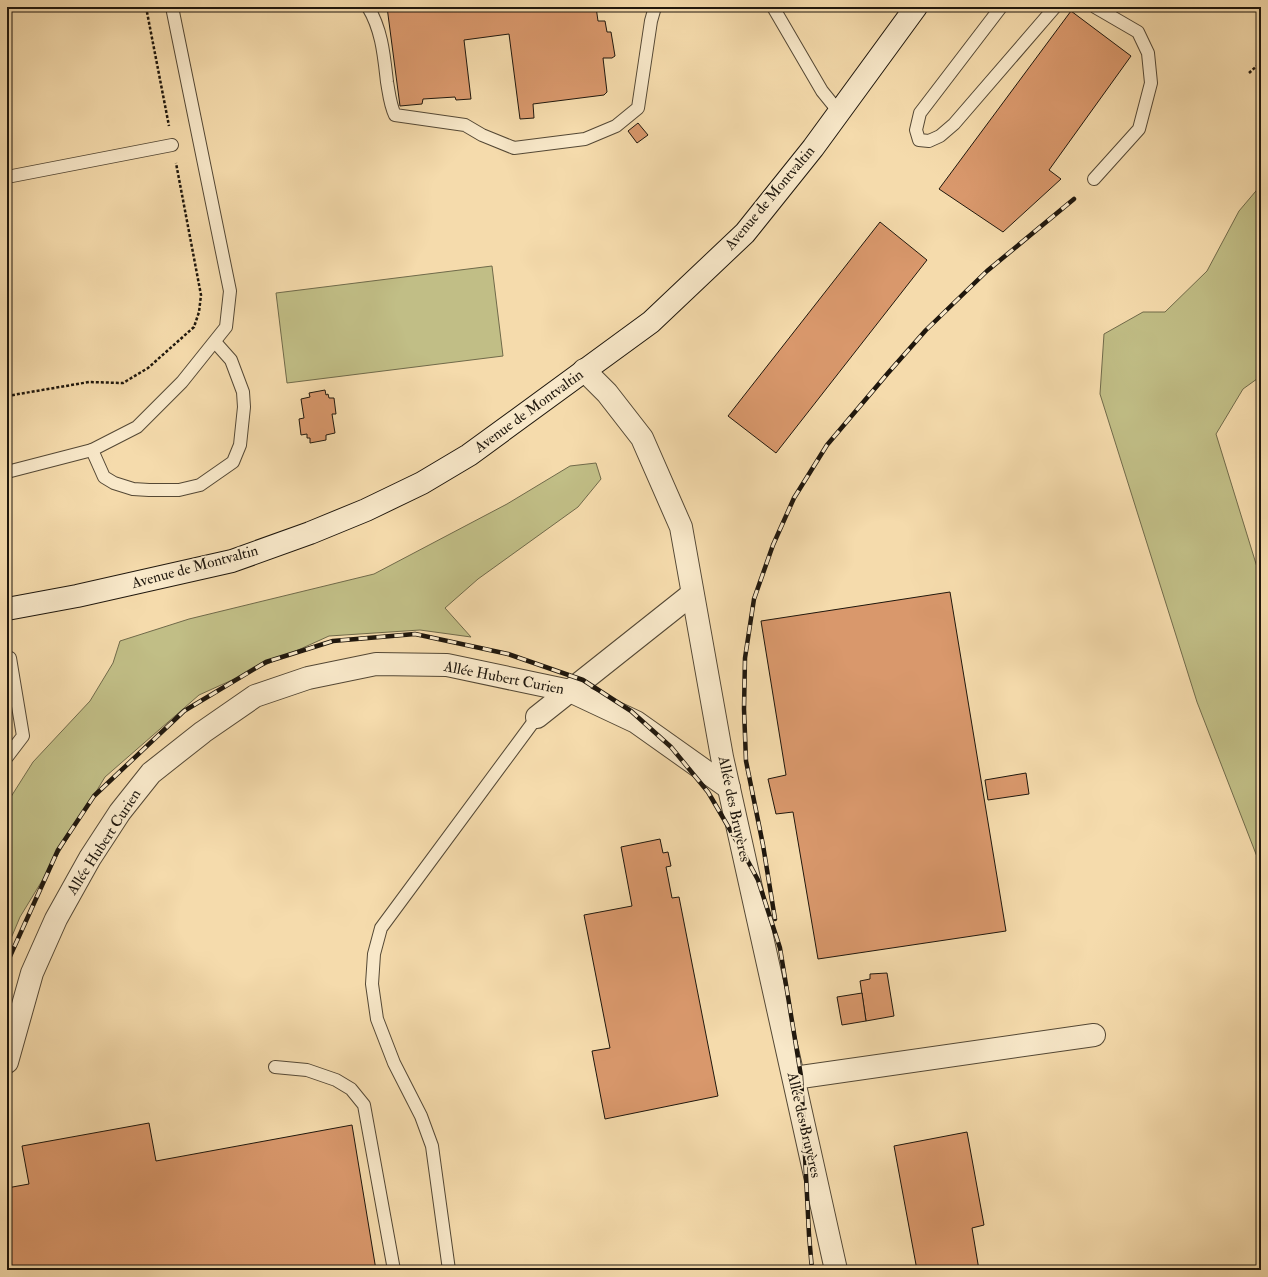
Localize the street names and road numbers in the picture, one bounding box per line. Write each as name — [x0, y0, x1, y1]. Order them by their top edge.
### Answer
street label: Avenue de Montvaltin — [720, 142, 819, 255]
street label: Avenue de Montvaltin — [470, 365, 587, 458]
street label: Avenue de Montvaltin — [129, 541, 261, 593]
street label: Allée Hubert Curien — [441, 657, 566, 699]
street label: Allée des Bruyères — [713, 753, 754, 864]
street label: Allée Hubert Curien — [62, 785, 145, 899]
street label: Allée des Bruyères — [782, 1069, 825, 1180]

